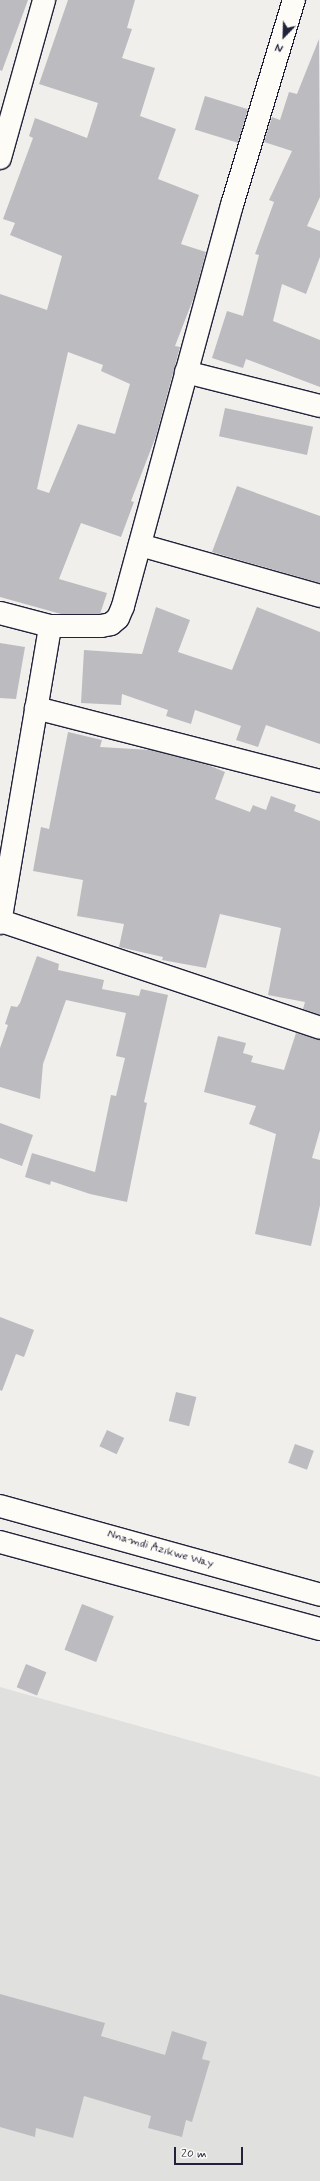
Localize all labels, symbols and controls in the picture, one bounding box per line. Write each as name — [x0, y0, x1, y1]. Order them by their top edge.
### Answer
north arrow — [264, 16, 304, 56]
text: N — [273, 39, 285, 55]
street label: Nnamdi Azikwe Way — [105, 1528, 215, 1572]
scale bar — [176, 2139, 245, 2165]
text: 20 m — [181, 2146, 207, 2162]

